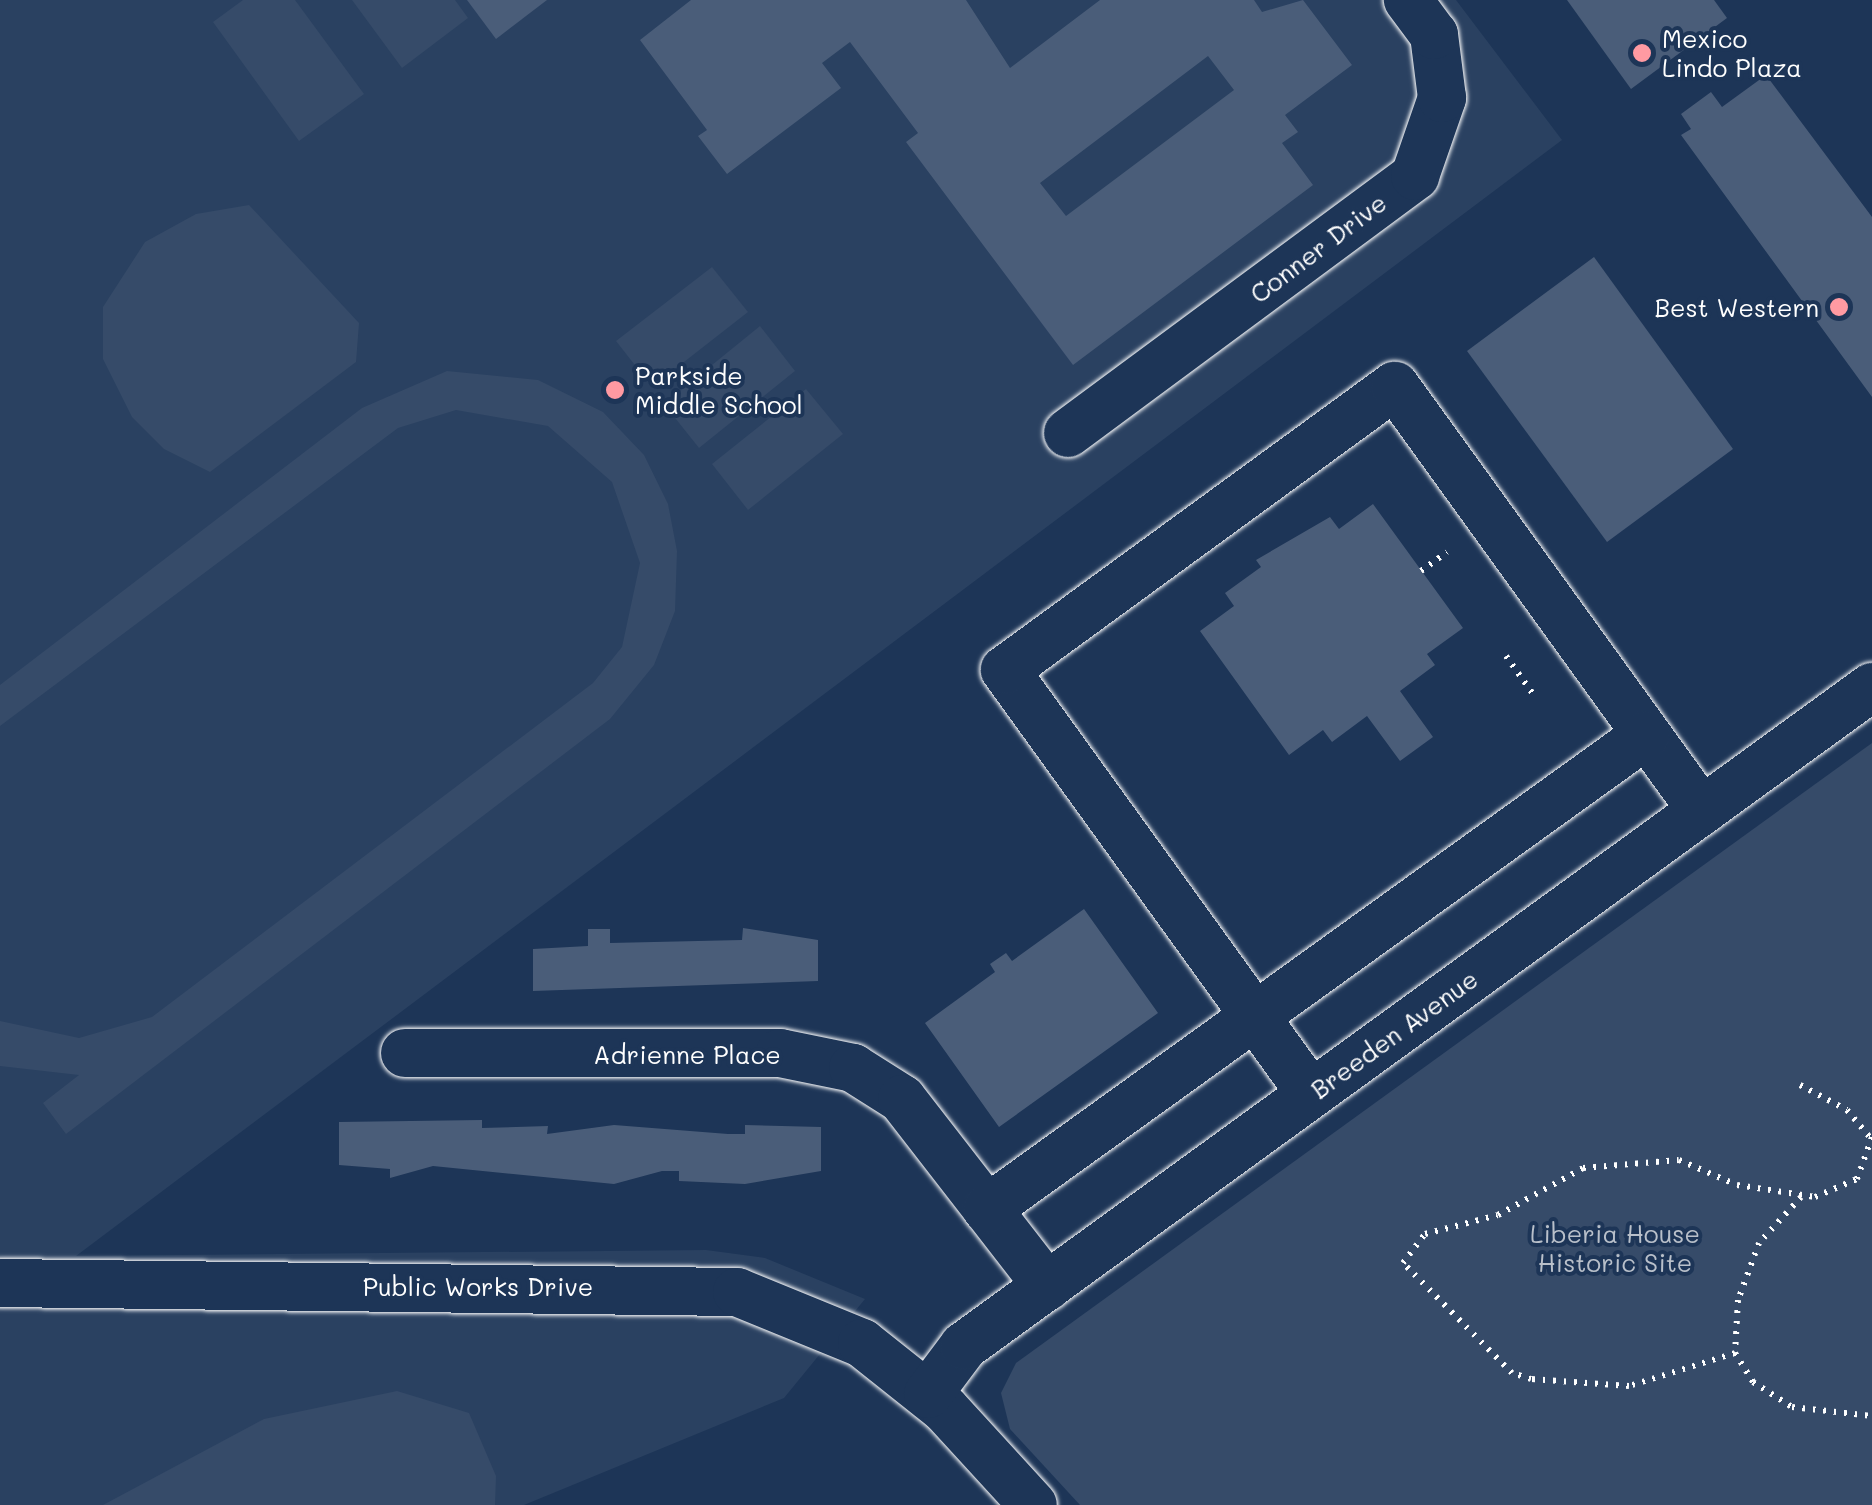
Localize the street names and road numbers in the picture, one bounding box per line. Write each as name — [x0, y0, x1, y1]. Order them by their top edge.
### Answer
street label: Conner Drive — [1244, 187, 1392, 309]
street label: Breeden Avenue — [1305, 963, 1483, 1105]
street label: Adrienne Place — [593, 1039, 781, 1069]
street label: Public Works Drive — [363, 1271, 593, 1301]

